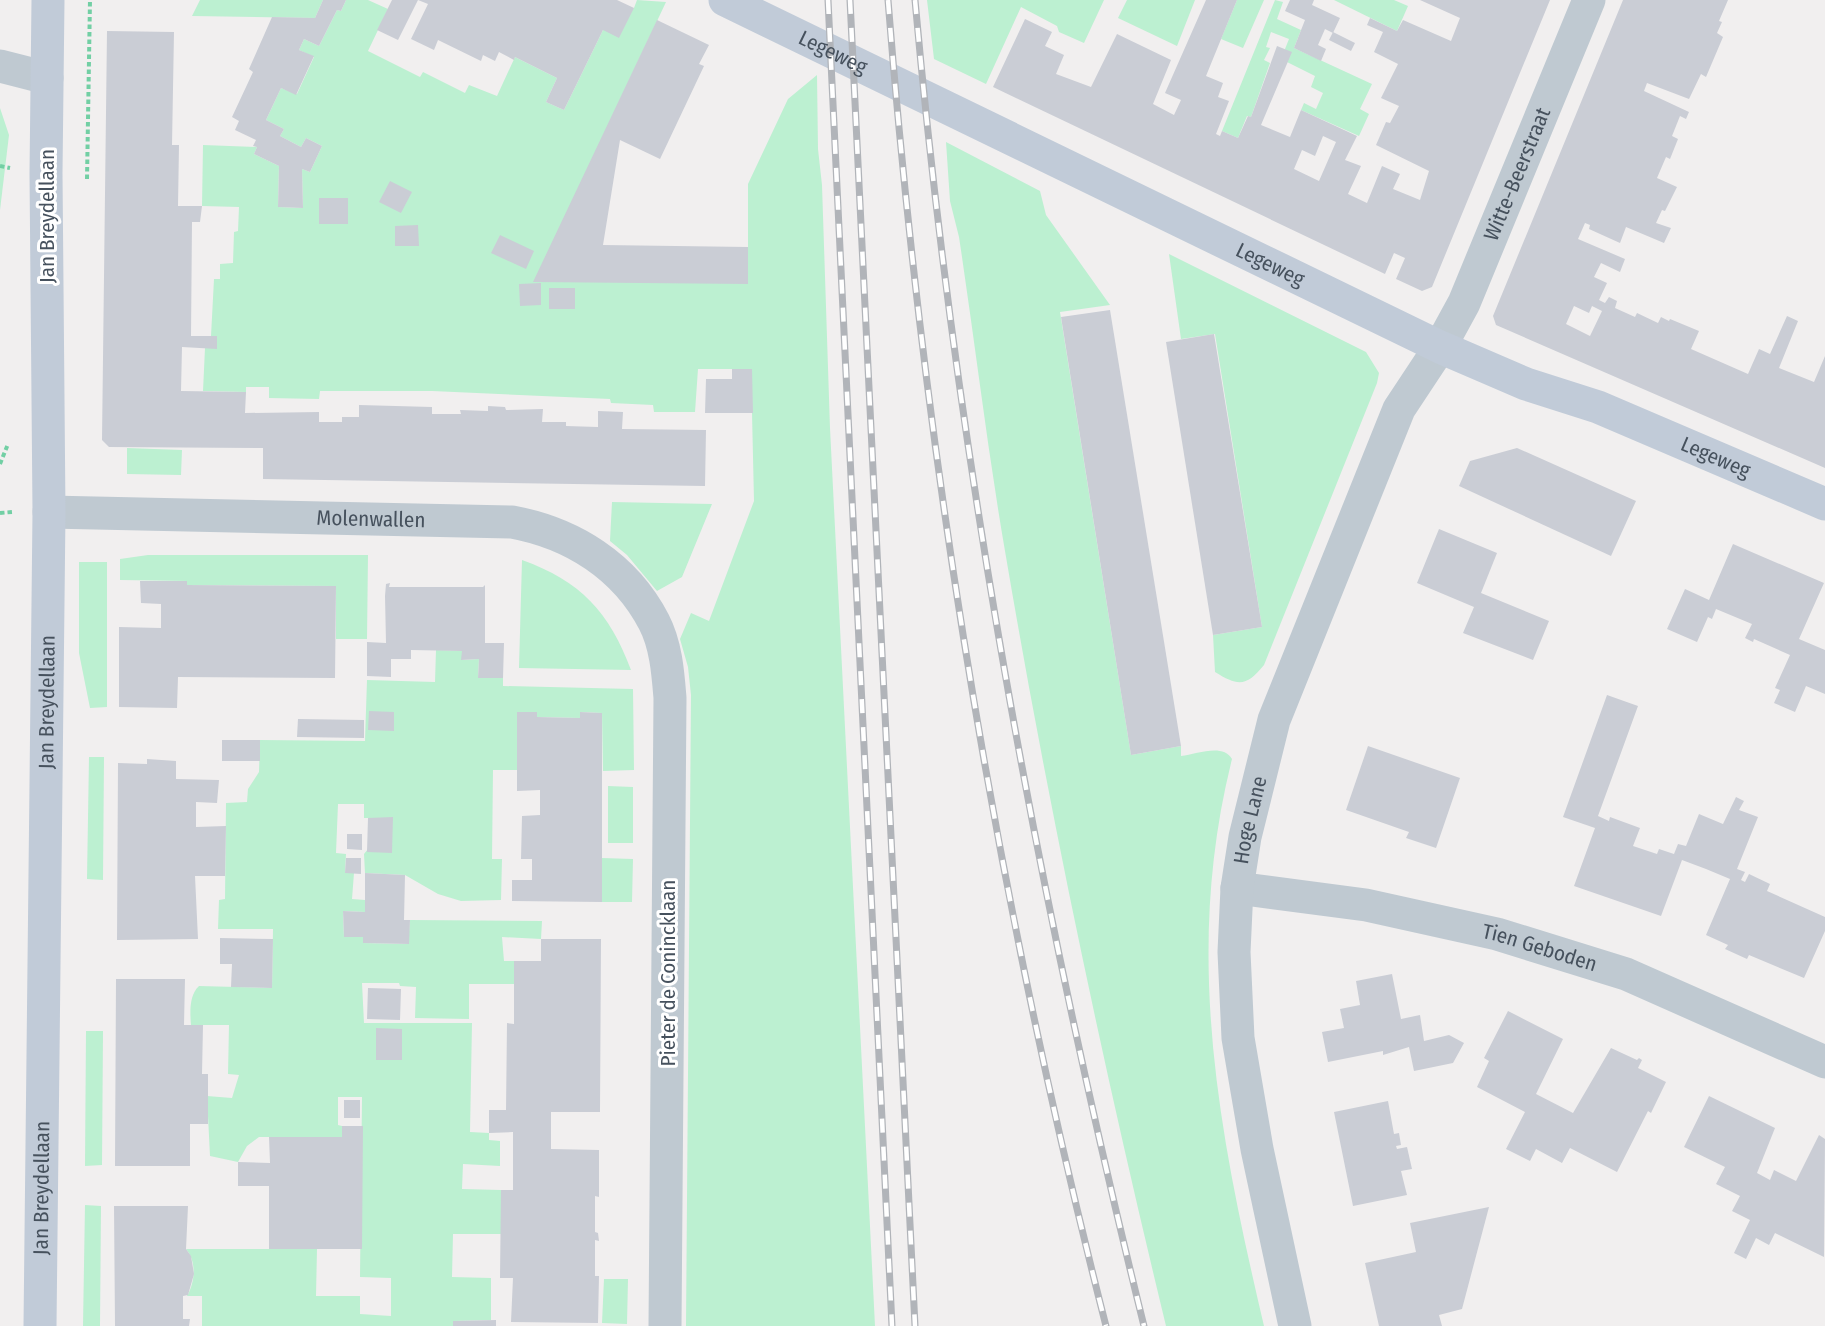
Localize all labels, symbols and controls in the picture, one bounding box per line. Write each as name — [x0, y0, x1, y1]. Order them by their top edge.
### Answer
street label: Legeweg — [794, 25, 872, 80]
street label: Witte-Beerstraat — [1478, 104, 1556, 245]
street label: Jan Breydellaan — [34, 149, 60, 283]
street label: Legeweg — [1232, 237, 1309, 292]
street label: Legeweg — [1677, 431, 1755, 484]
street label: Molenwallen — [316, 505, 426, 533]
street label: Jan Breydellaan — [33, 635, 61, 769]
street label: Hoge Lane — [1228, 773, 1273, 866]
street label: Pieter de Conincklaan — [655, 880, 681, 1066]
street label: Tien Geboden — [1480, 918, 1600, 977]
street label: Jan Breydellaan — [28, 1121, 55, 1255]

